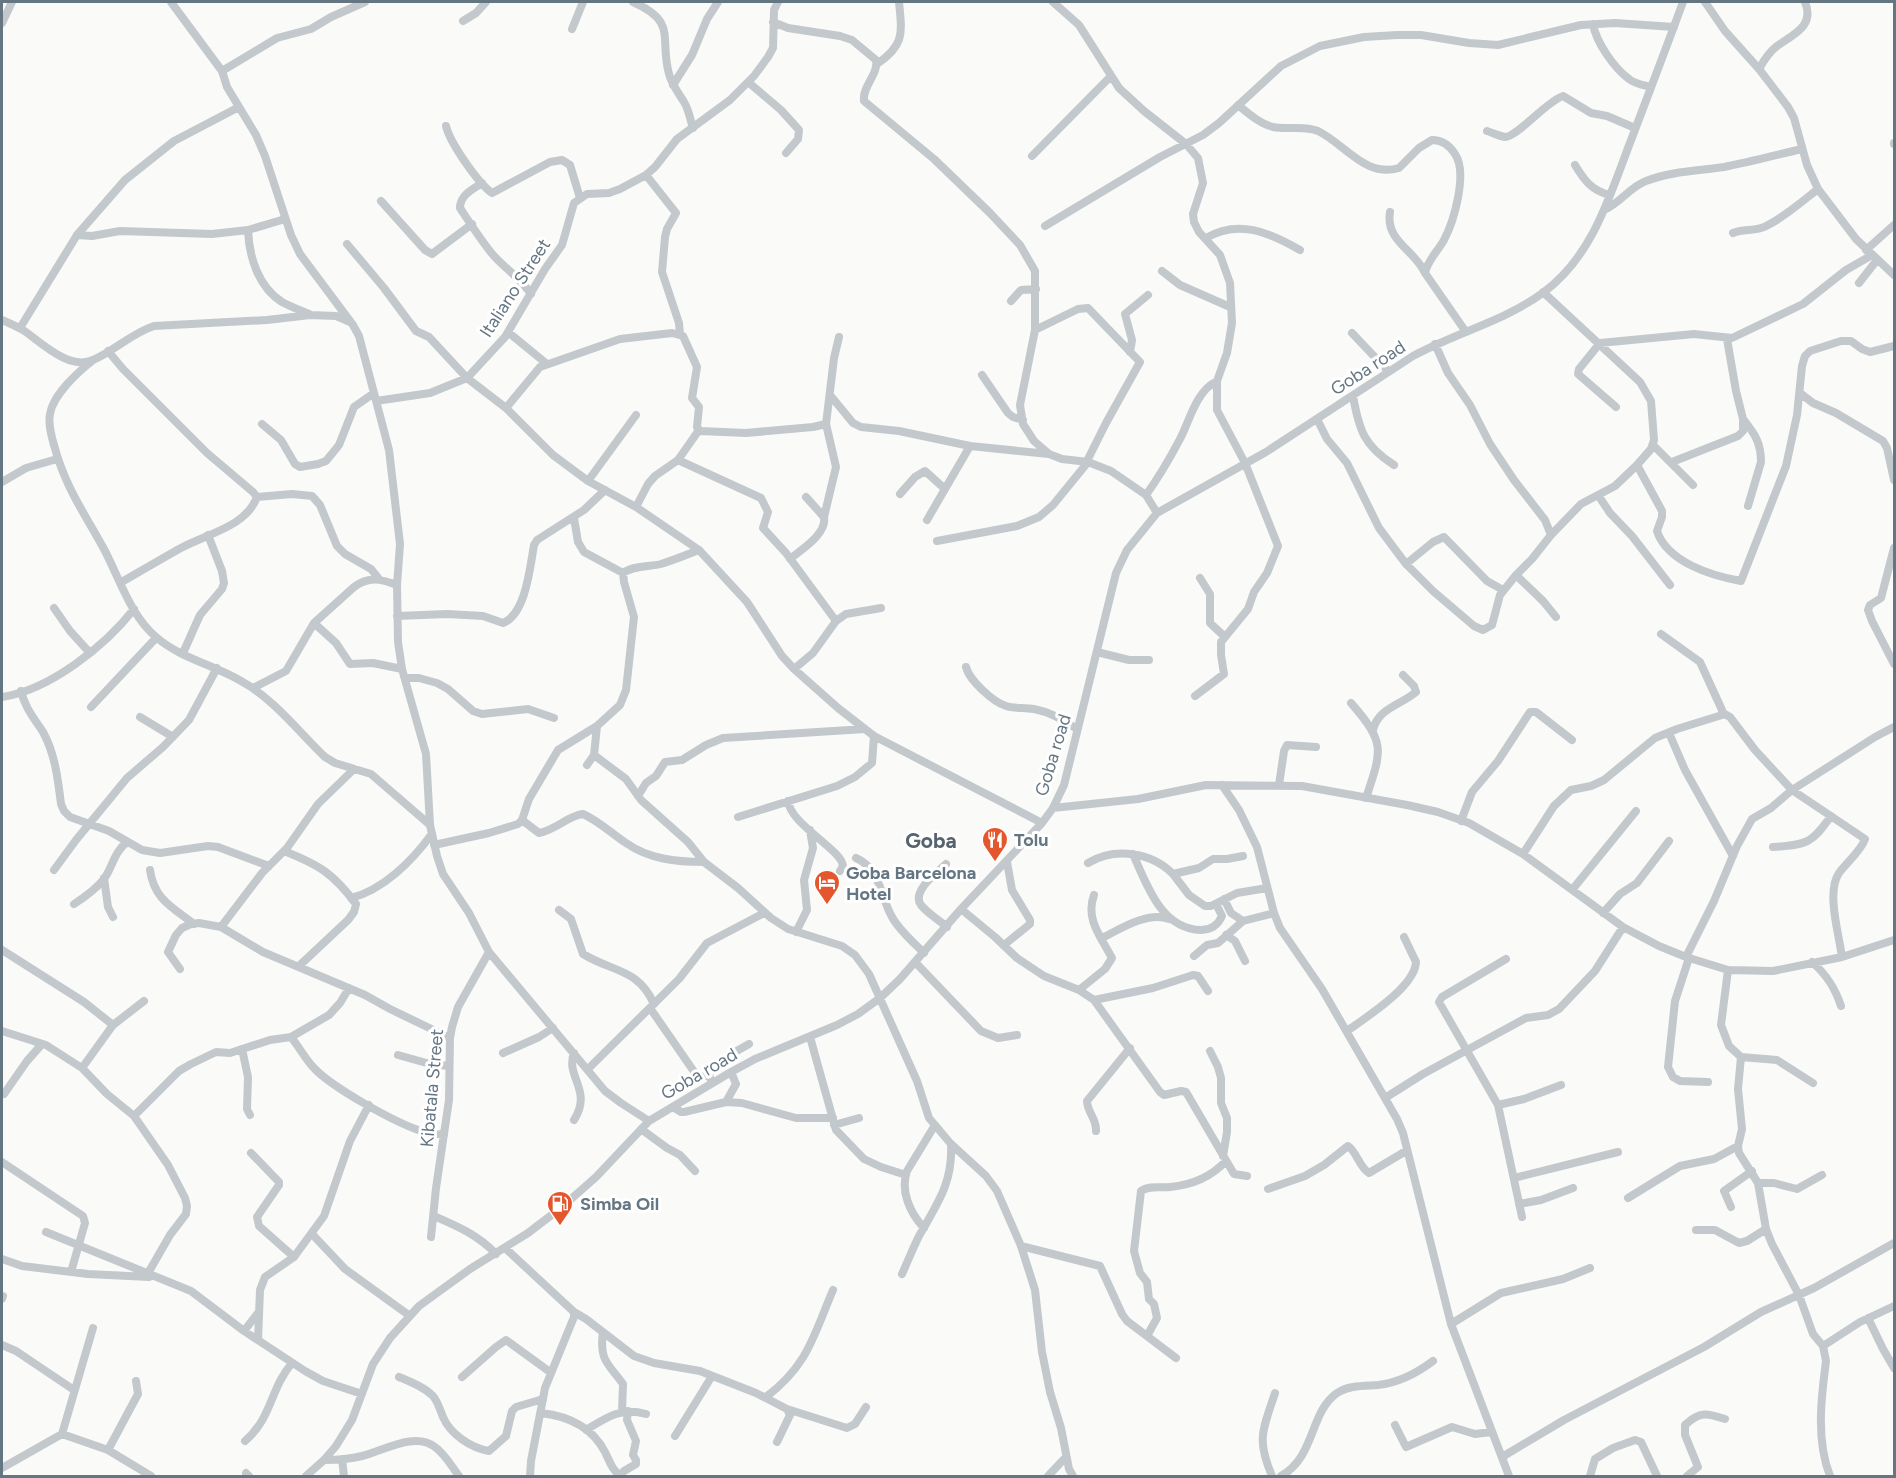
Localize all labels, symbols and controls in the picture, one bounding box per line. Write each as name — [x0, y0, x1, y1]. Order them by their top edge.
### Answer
street label: Italiano Street — [475, 234, 555, 342]
street label: Goba road — [1327, 336, 1409, 400]
street label: Goba road — [1030, 711, 1076, 799]
restaurant icon: Tolu — [980, 825, 1010, 863]
district label: Goba — [905, 828, 957, 853]
place label: Tolu — [1014, 829, 1048, 851]
place label: Goba Barcelona Hotel — [846, 862, 976, 905]
hotel icon: Goba Barcelona Hotel — [812, 868, 842, 906]
street label: Kibatala Street — [416, 1028, 448, 1148]
street label: Goba road — [657, 1043, 741, 1105]
fuel station icon: Simba Oil — [545, 1189, 575, 1227]
place label: Simba Oil — [580, 1193, 659, 1215]

